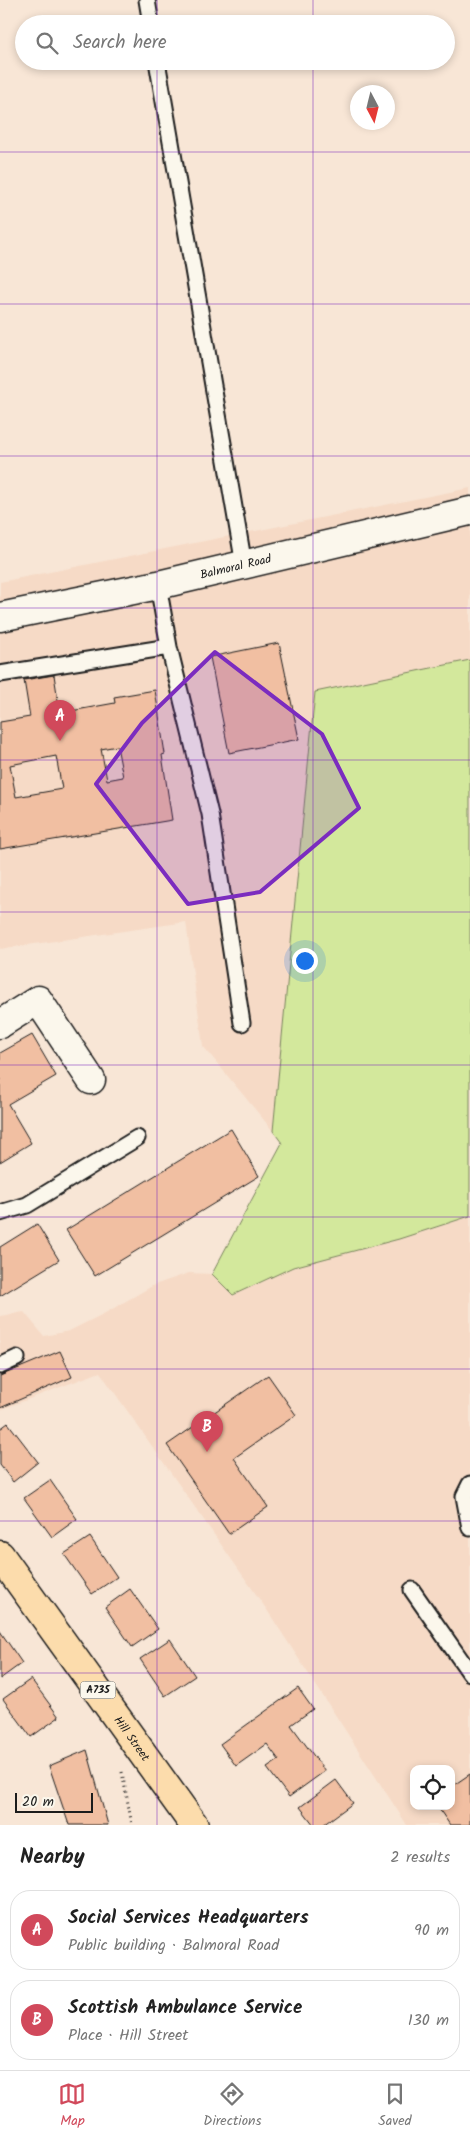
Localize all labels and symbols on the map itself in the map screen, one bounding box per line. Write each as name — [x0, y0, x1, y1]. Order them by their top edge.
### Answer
north arrow — [350, 85, 395, 130]
street label: Balmoral Road — [198, 549, 274, 584]
pin: A — [44, 700, 76, 741]
your location — [292, 948, 318, 974]
pin: B — [191, 1411, 223, 1452]
road number: A735 — [80, 1682, 116, 1698]
street label: Hill Street — [109, 1712, 155, 1766]
scale bar — [15, 1790, 92, 1813]

